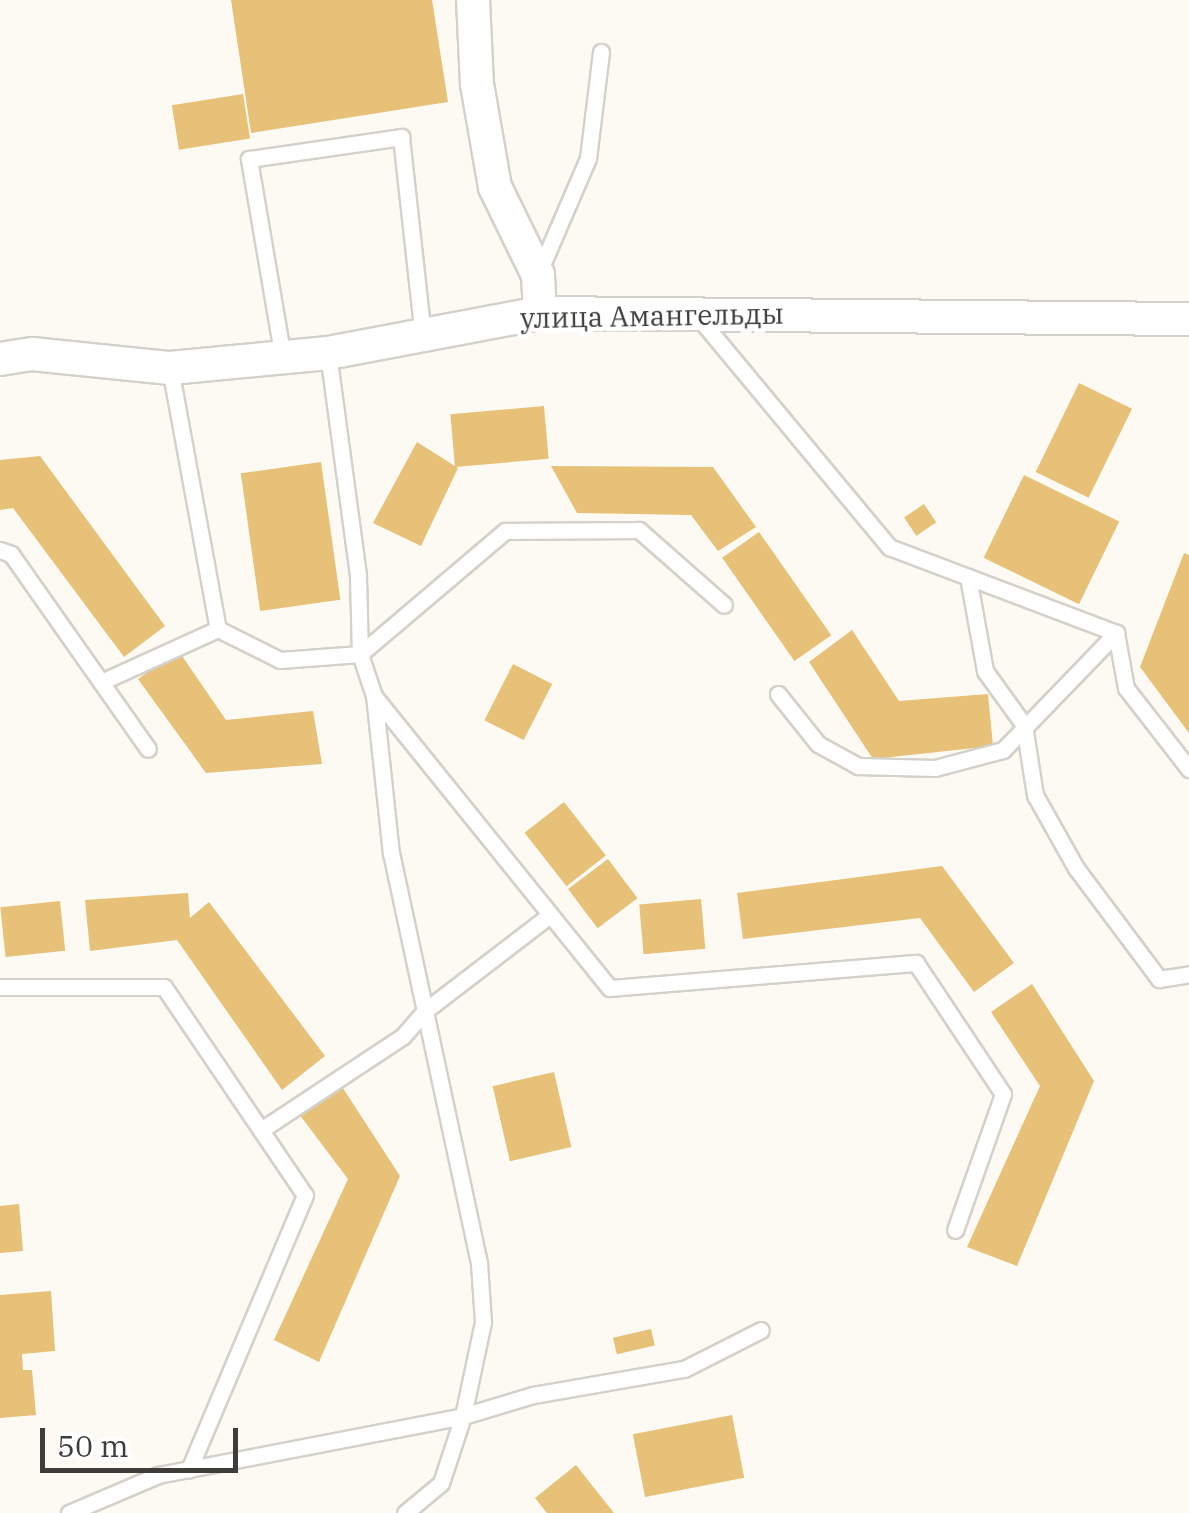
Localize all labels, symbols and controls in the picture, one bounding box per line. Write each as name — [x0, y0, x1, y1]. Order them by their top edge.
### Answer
street label: улица Амангельды — [520, 297, 784, 335]
scale bar — [45, 1408, 242, 1470]
text: 50 m — [57, 1426, 129, 1465]

